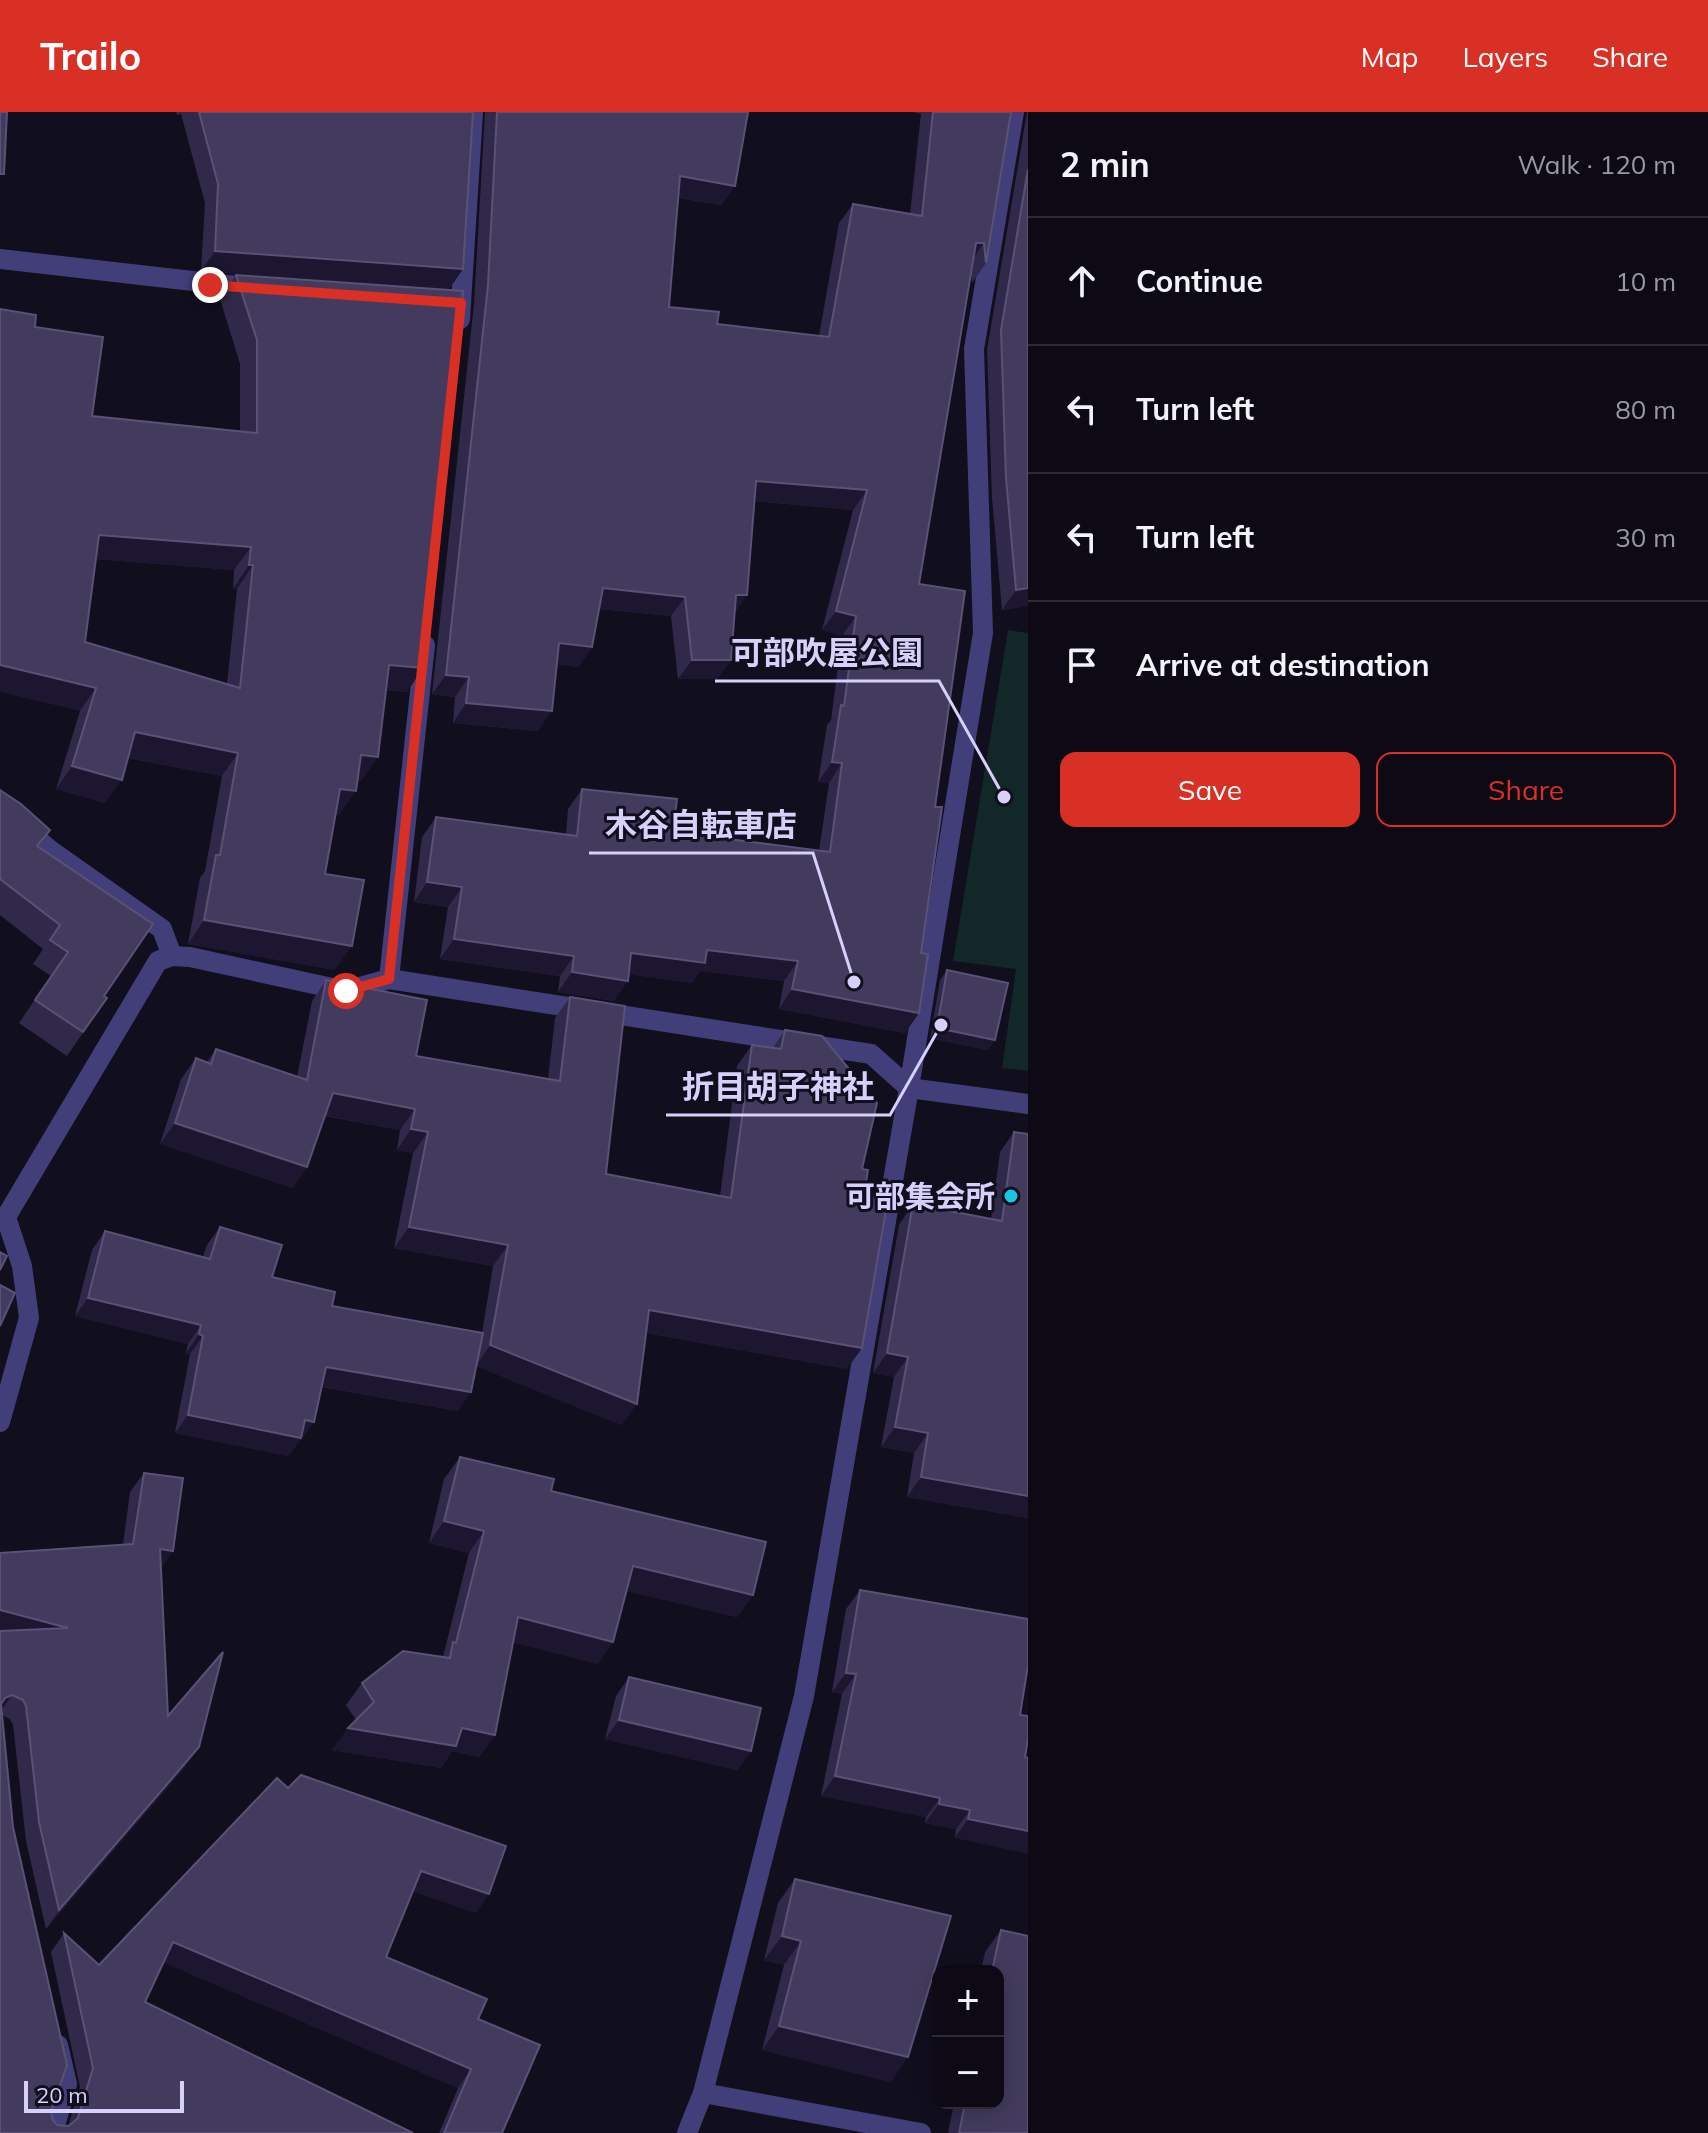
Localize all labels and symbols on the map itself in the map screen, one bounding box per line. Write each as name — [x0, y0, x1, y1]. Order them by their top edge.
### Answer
route end — [192, 267, 228, 303]
callout: 可部吹屋公園 — [715, 625, 939, 681]
text: 可部吹屋公園 — [731, 632, 923, 672]
callout: 木谷自転車店 — [589, 797, 813, 853]
text: 木谷自転車店 — [605, 804, 797, 844]
route start — [328, 973, 364, 1009]
callout: 折目胡子神社 — [666, 1059, 890, 1115]
text: 折目胡子神社 — [682, 1066, 874, 1106]
place label: 可部集会所 — [845, 1177, 995, 1215]
marker: 可部集会所 — [1002, 1187, 1020, 1205]
scale bar — [24, 2077, 184, 2113]

